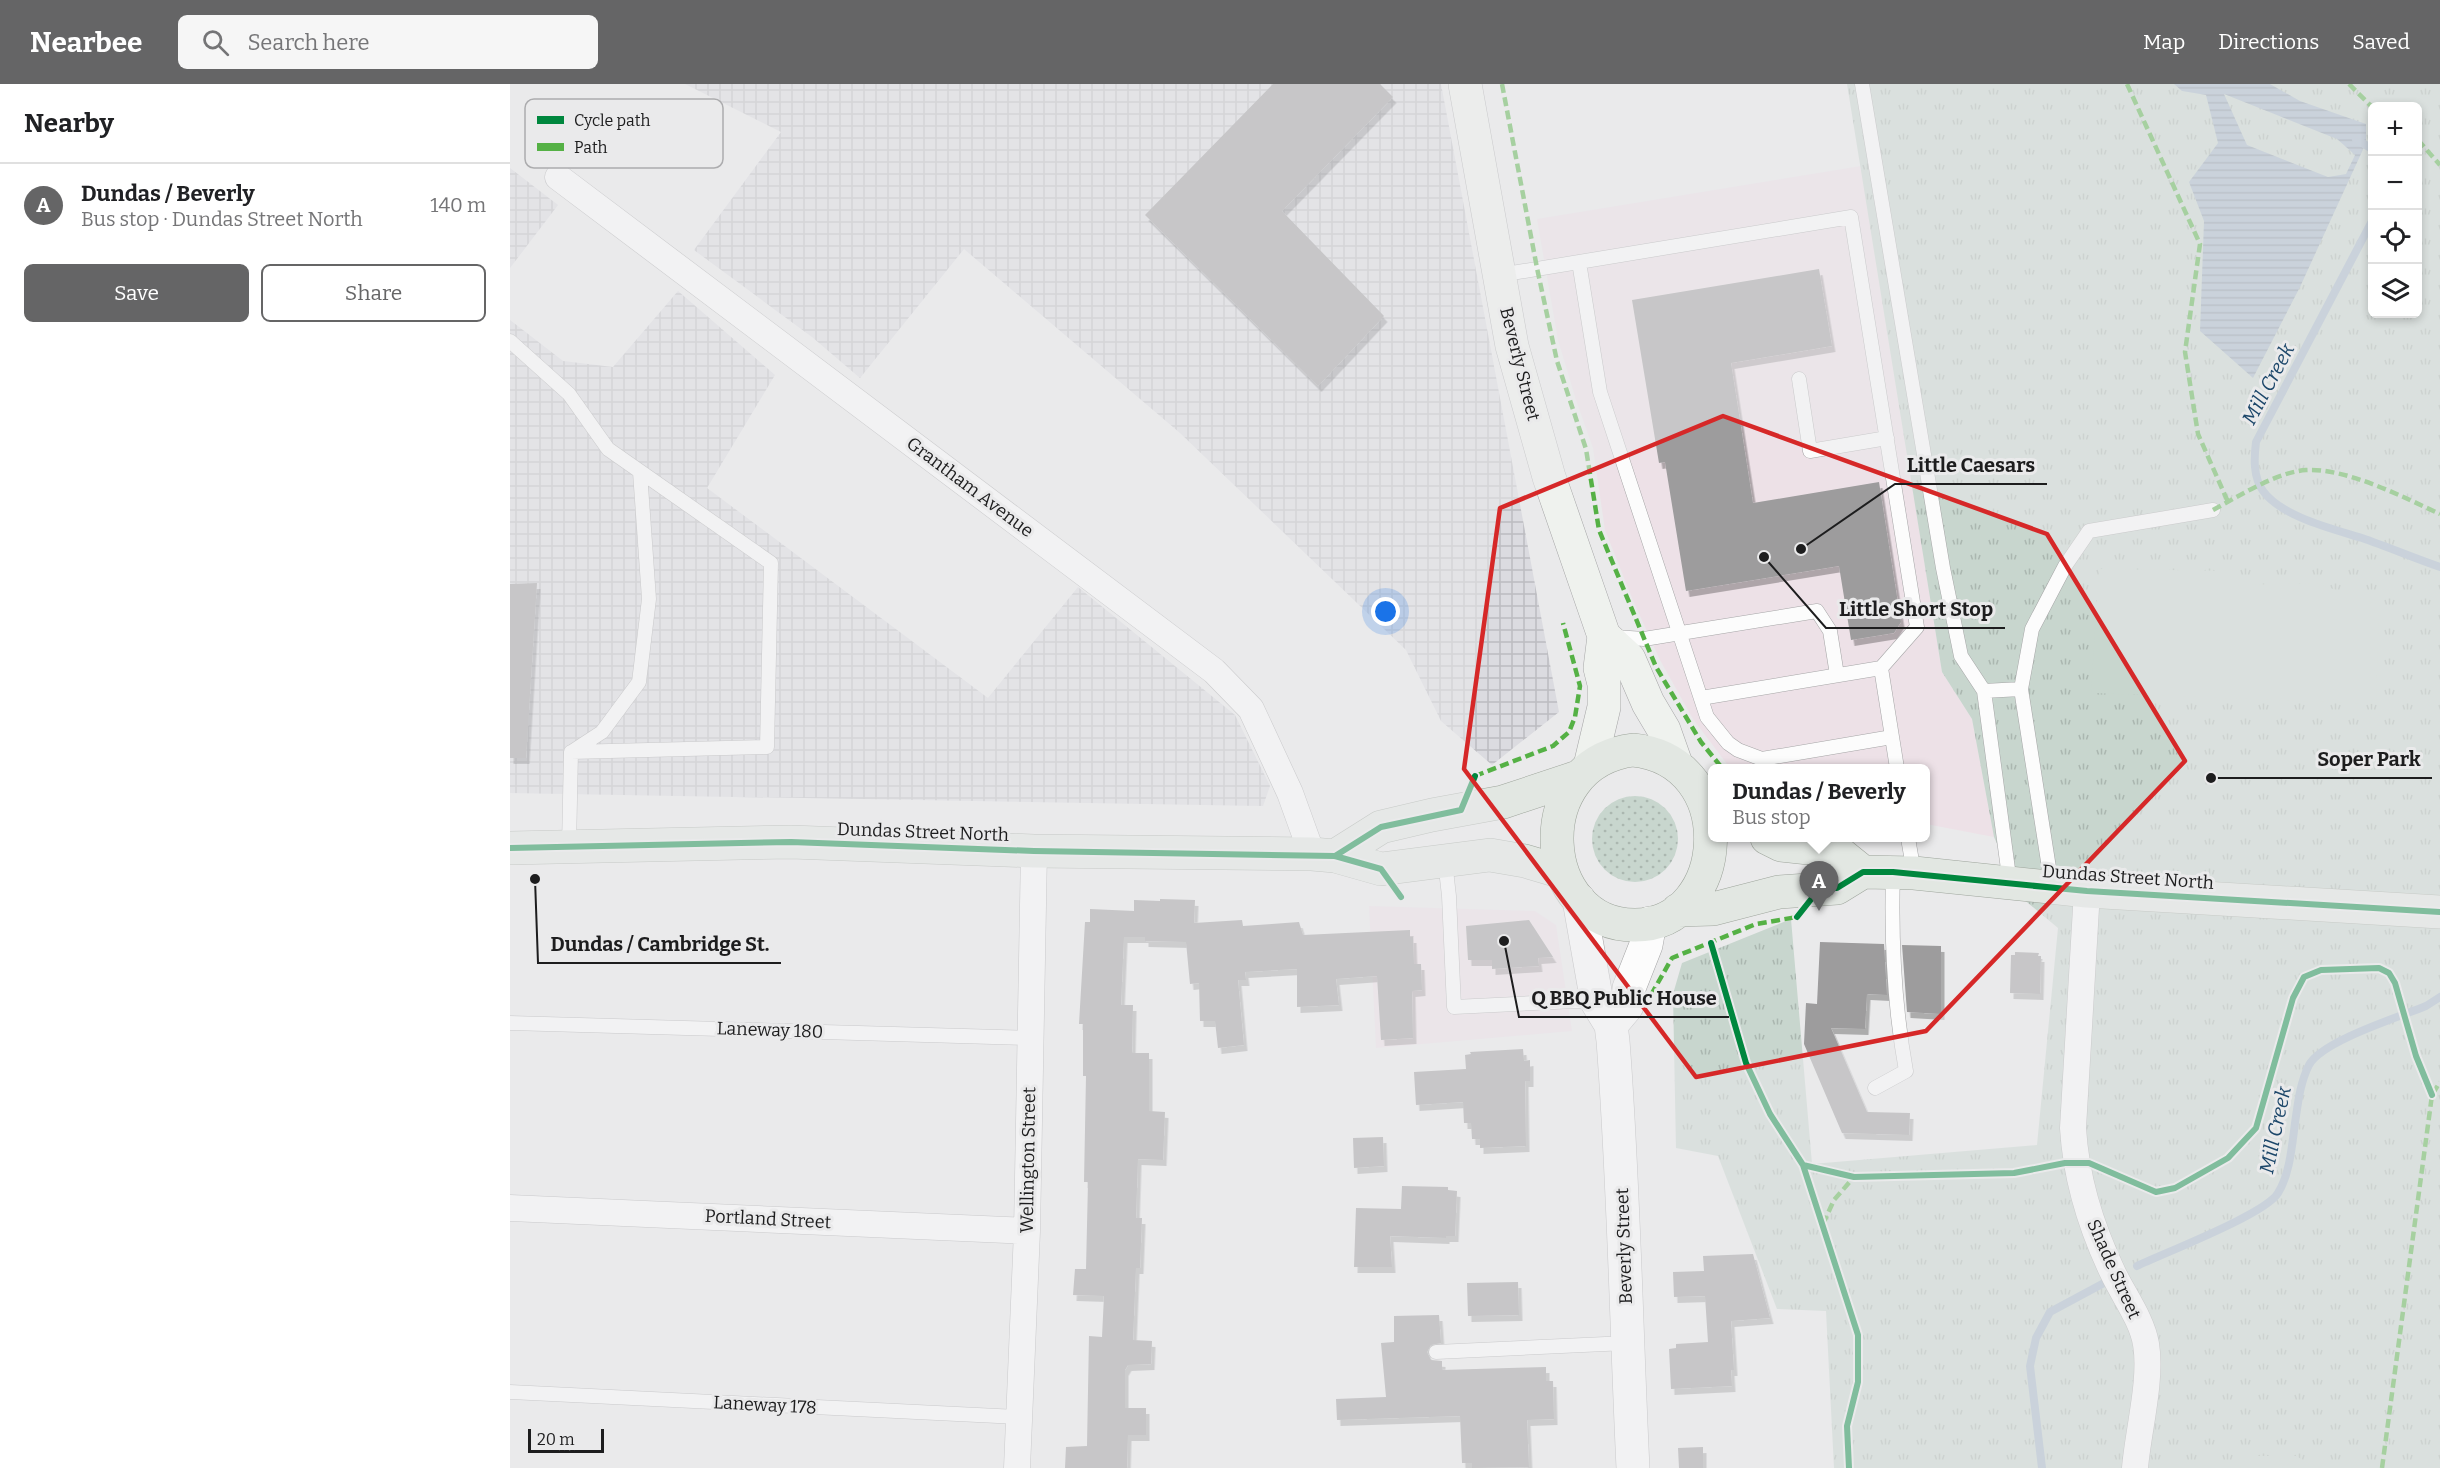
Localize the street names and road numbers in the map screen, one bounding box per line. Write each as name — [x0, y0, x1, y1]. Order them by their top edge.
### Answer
street label: Beverly Street — [1495, 305, 1545, 424]
street label: Grantham Avenue — [902, 432, 1038, 542]
street label: Dundas Street North — [837, 818, 1009, 846]
street label: Dundas Street North — [2041, 860, 2215, 894]
street label: Laneway 180 — [716, 1017, 824, 1043]
street label: Wellington Street — [1016, 1086, 1040, 1233]
street label: Beverly Street — [1611, 1187, 1637, 1305]
street label: Portland Street — [704, 1205, 832, 1233]
street label: Shade Street — [2082, 1216, 2146, 1323]
street label: Laneway 178 — [713, 1391, 817, 1419]

